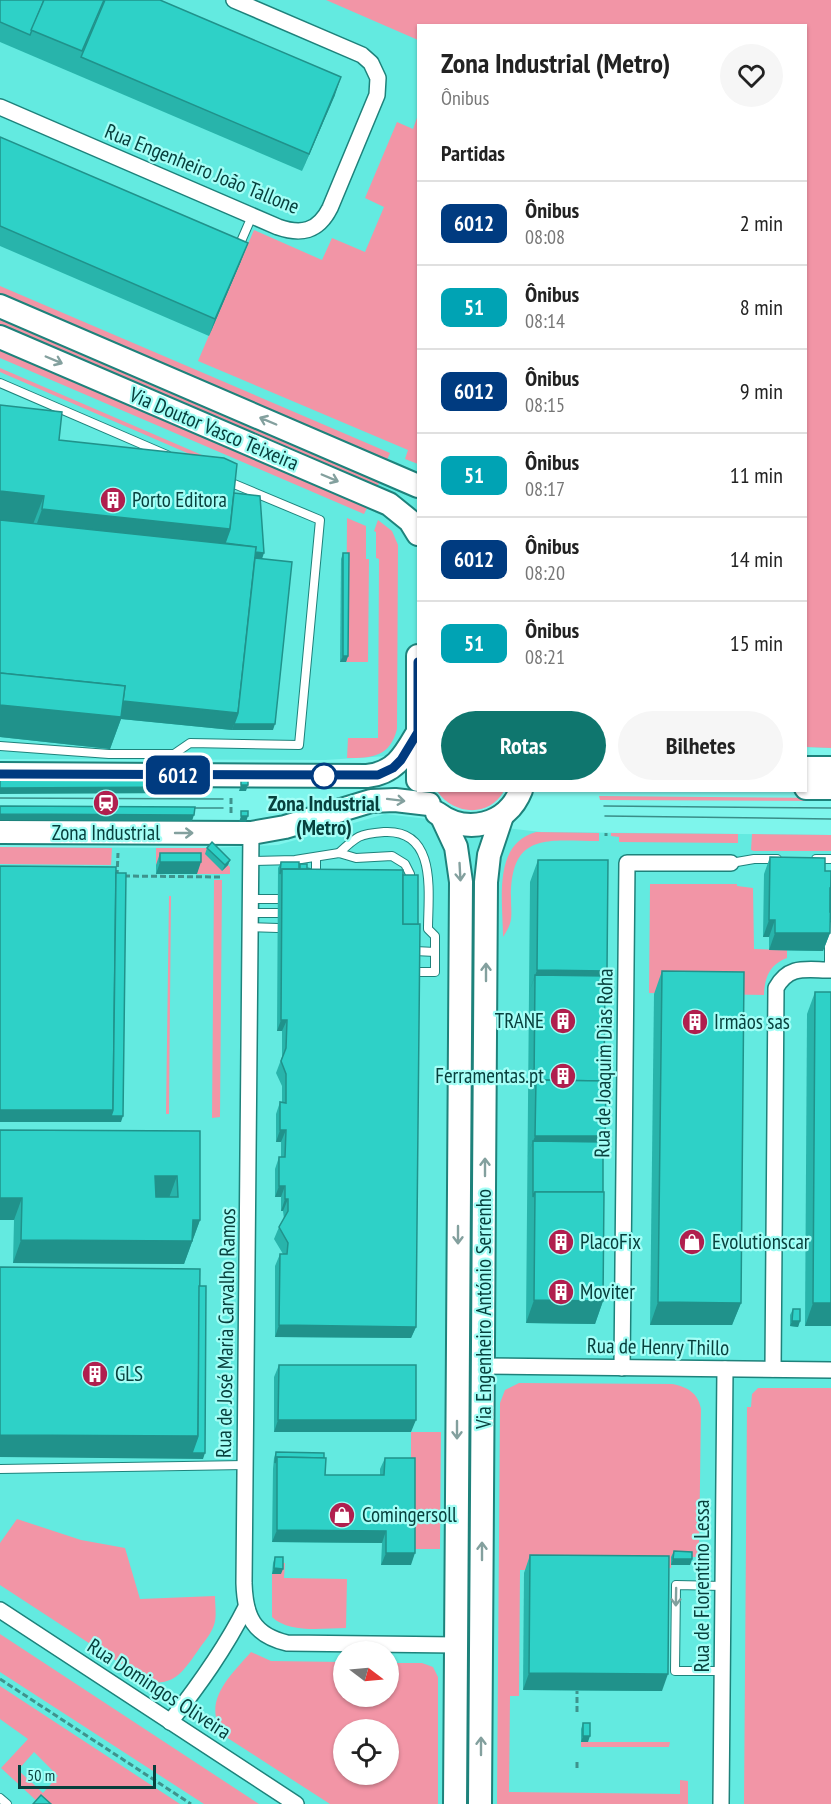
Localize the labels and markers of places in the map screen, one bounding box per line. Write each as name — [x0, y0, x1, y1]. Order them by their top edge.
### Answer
building icon: Porto Editora — [98, 485, 128, 515]
place label: Porto Editora — [132, 486, 227, 513]
marker: Zona Industrial (Metro) — [311, 763, 337, 789]
station icon: Zona Industrial — [91, 788, 121, 818]
place label: Zona Industrial (Metro) — [268, 790, 381, 841]
place label: Zona Industrial — [52, 819, 160, 846]
building icon: TRANE — [548, 1006, 578, 1036]
place label: TRANE — [495, 1007, 544, 1034]
building icon: Irmãos sas — [680, 1007, 710, 1037]
place label: Irmãos sas — [714, 1008, 790, 1035]
building icon: Ferramentas.pt — [548, 1061, 578, 1091]
place label: Ferramentas.pt — [435, 1062, 544, 1089]
building icon: PlacoFix — [546, 1227, 576, 1257]
shop icon: Evolutionscar — [677, 1227, 707, 1257]
place label: PlacoFix — [580, 1228, 641, 1255]
place label: Evolutionscar — [712, 1228, 810, 1255]
building icon: Moviter — [546, 1277, 576, 1307]
place label: Moviter — [580, 1278, 635, 1305]
building icon: GLS — [80, 1359, 110, 1389]
place label: GLS — [115, 1360, 143, 1387]
shop icon: Comingersoll — [327, 1500, 357, 1530]
place label: Comingersoll — [362, 1501, 457, 1528]

